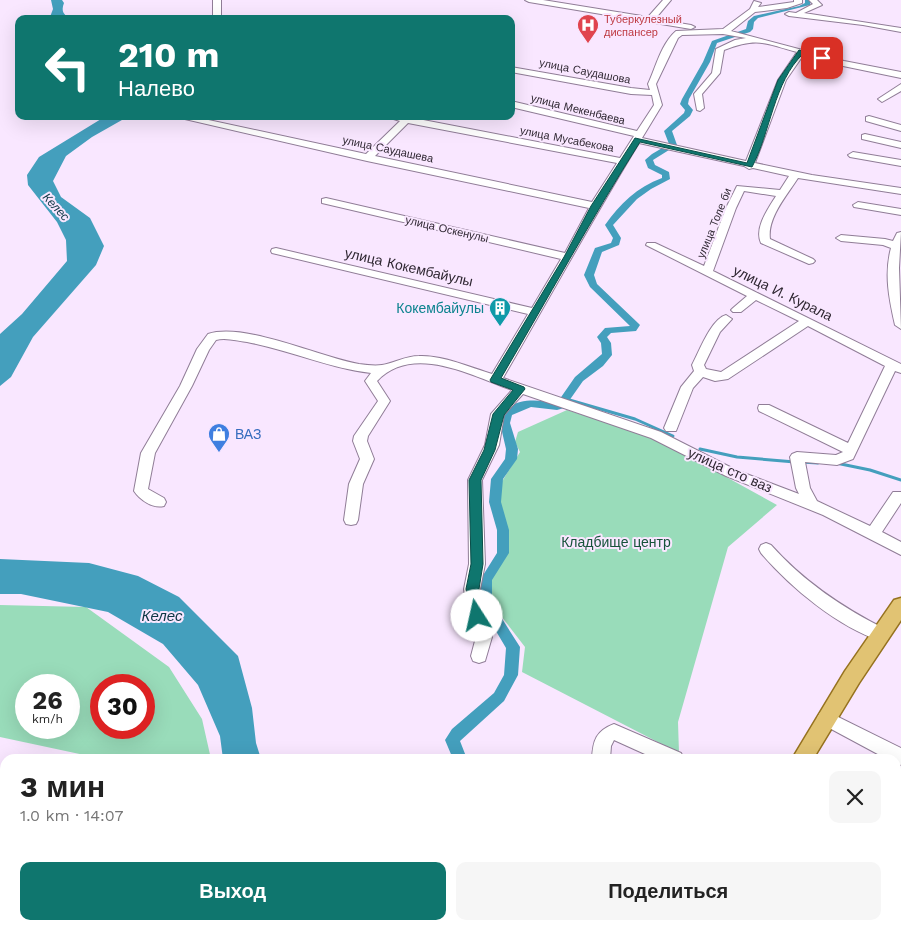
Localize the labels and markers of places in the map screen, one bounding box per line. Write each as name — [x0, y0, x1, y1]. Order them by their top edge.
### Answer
hospital icon: Туберкулезный диспансер — [576, 13, 600, 44]
place label: Туберкулезный диспансер — [604, 13, 682, 39]
pin — [801, 37, 843, 79]
building icon: Кокембайулы — [488, 296, 512, 327]
place label: Кокембайулы — [396, 300, 484, 316]
shop icon: ВАЗ — [207, 422, 231, 453]
place label: ВАЗ — [235, 426, 262, 442]

